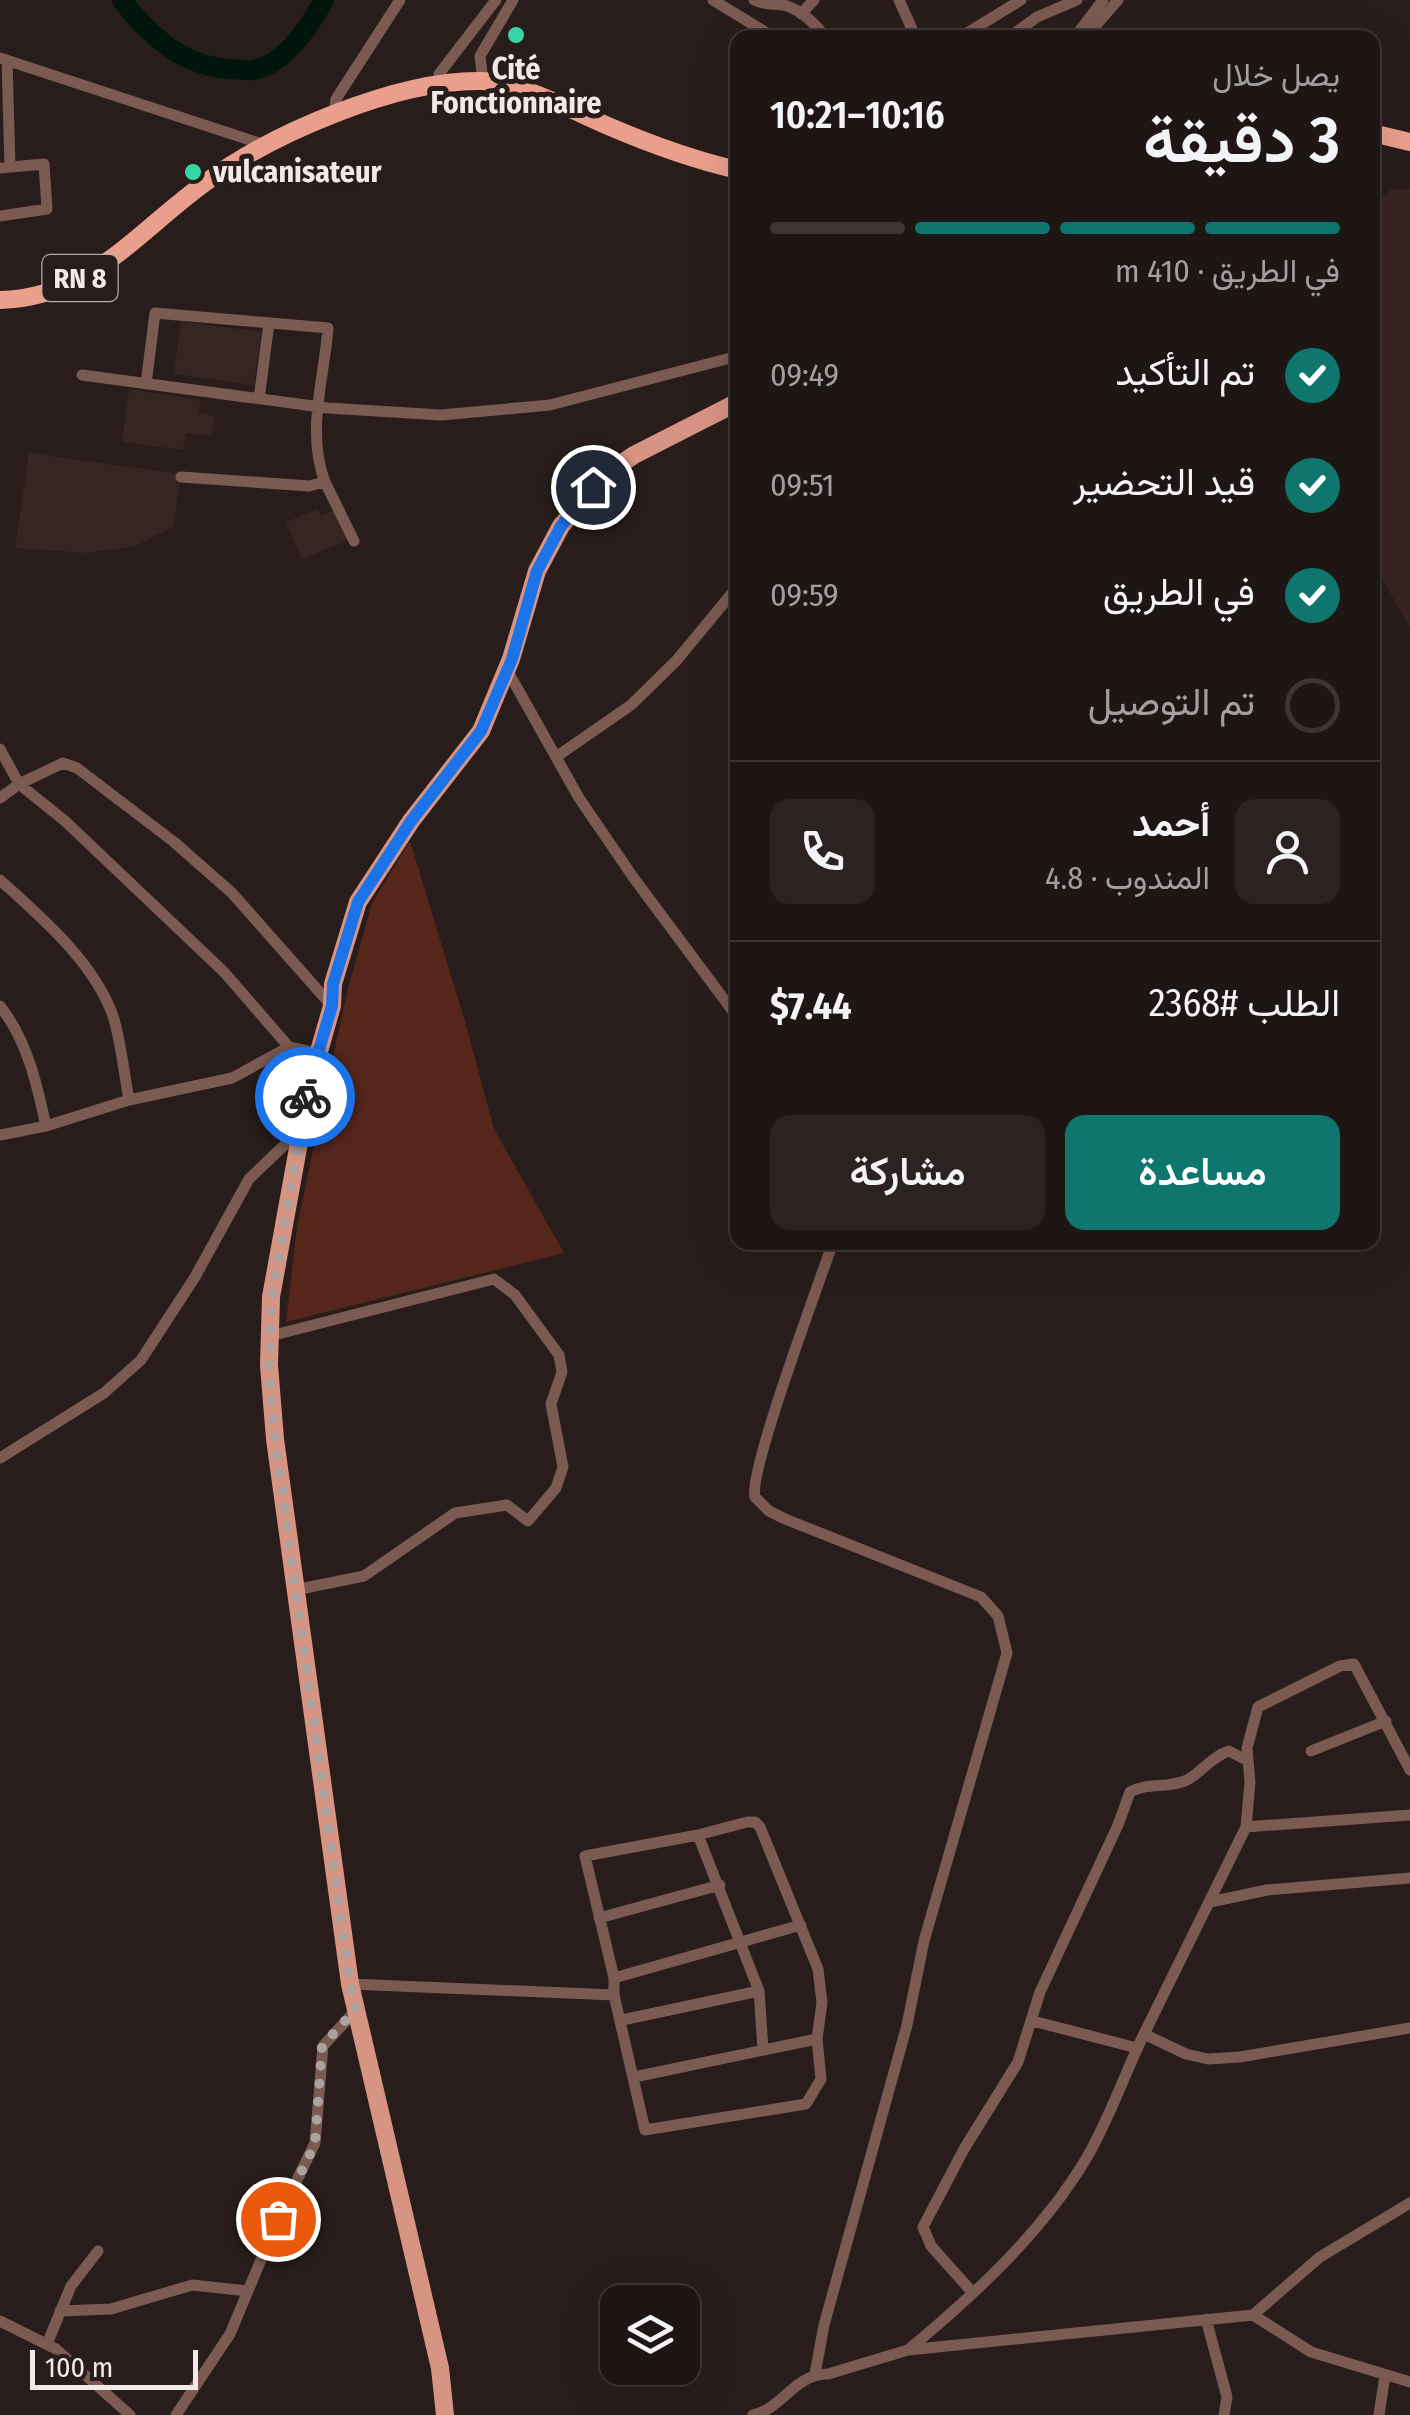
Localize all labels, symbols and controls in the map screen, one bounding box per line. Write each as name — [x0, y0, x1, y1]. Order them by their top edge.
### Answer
marker: Cité Fonctionnaire — [505, 24, 527, 46]
place label: Cité Fonctionnaire — [431, 51, 601, 121]
text: يصل خلال — [1212, 56, 1340, 94]
text: 10:16–10:21 — [770, 92, 945, 138]
text: 3 دقيقة — [1143, 101, 1340, 179]
place label: vulcanisateur — [212, 154, 383, 190]
marker: vulcanisateur — [182, 161, 204, 183]
text: في الطريق · 410 m — [1115, 252, 1340, 290]
road number: RN 8 — [42, 255, 118, 301]
icon: check — [1285, 348, 1340, 403]
text: تم التأكيد — [1115, 349, 1255, 395]
text: 09:49 — [770, 356, 839, 394]
pin — [551, 445, 636, 530]
icon: check — [1285, 458, 1340, 513]
text: قيد التحضير — [1073, 459, 1255, 505]
icon: home — [566, 460, 621, 515]
text: 09:51 — [770, 466, 834, 504]
icon: check — [1285, 568, 1340, 623]
text: في الطريق — [1103, 569, 1255, 615]
text: 09:59 — [770, 576, 839, 614]
text: تم التوصيل — [1088, 679, 1255, 725]
button: phone — [770, 799, 875, 904]
button: person — [1235, 799, 1340, 904]
text: أحمد — [1132, 800, 1210, 846]
text: المندوب · 4.8 — [1045, 859, 1210, 897]
text: الطلب #2368 — [1149, 980, 1340, 1026]
text: $7.44 — [770, 983, 851, 1029]
courier — [255, 1047, 355, 1147]
icon: bike — [278, 1070, 333, 1125]
button: مشاركة — [770, 1115, 1045, 1230]
button: مساعدة — [1065, 1115, 1340, 1230]
pin — [236, 2177, 321, 2262]
icon: bag — [251, 2192, 306, 2247]
map controls — [600, 2285, 700, 2385]
button: layers — [600, 2285, 700, 2385]
scale bar — [30, 2345, 198, 2390]
text: 100 m — [45, 2351, 113, 2384]

